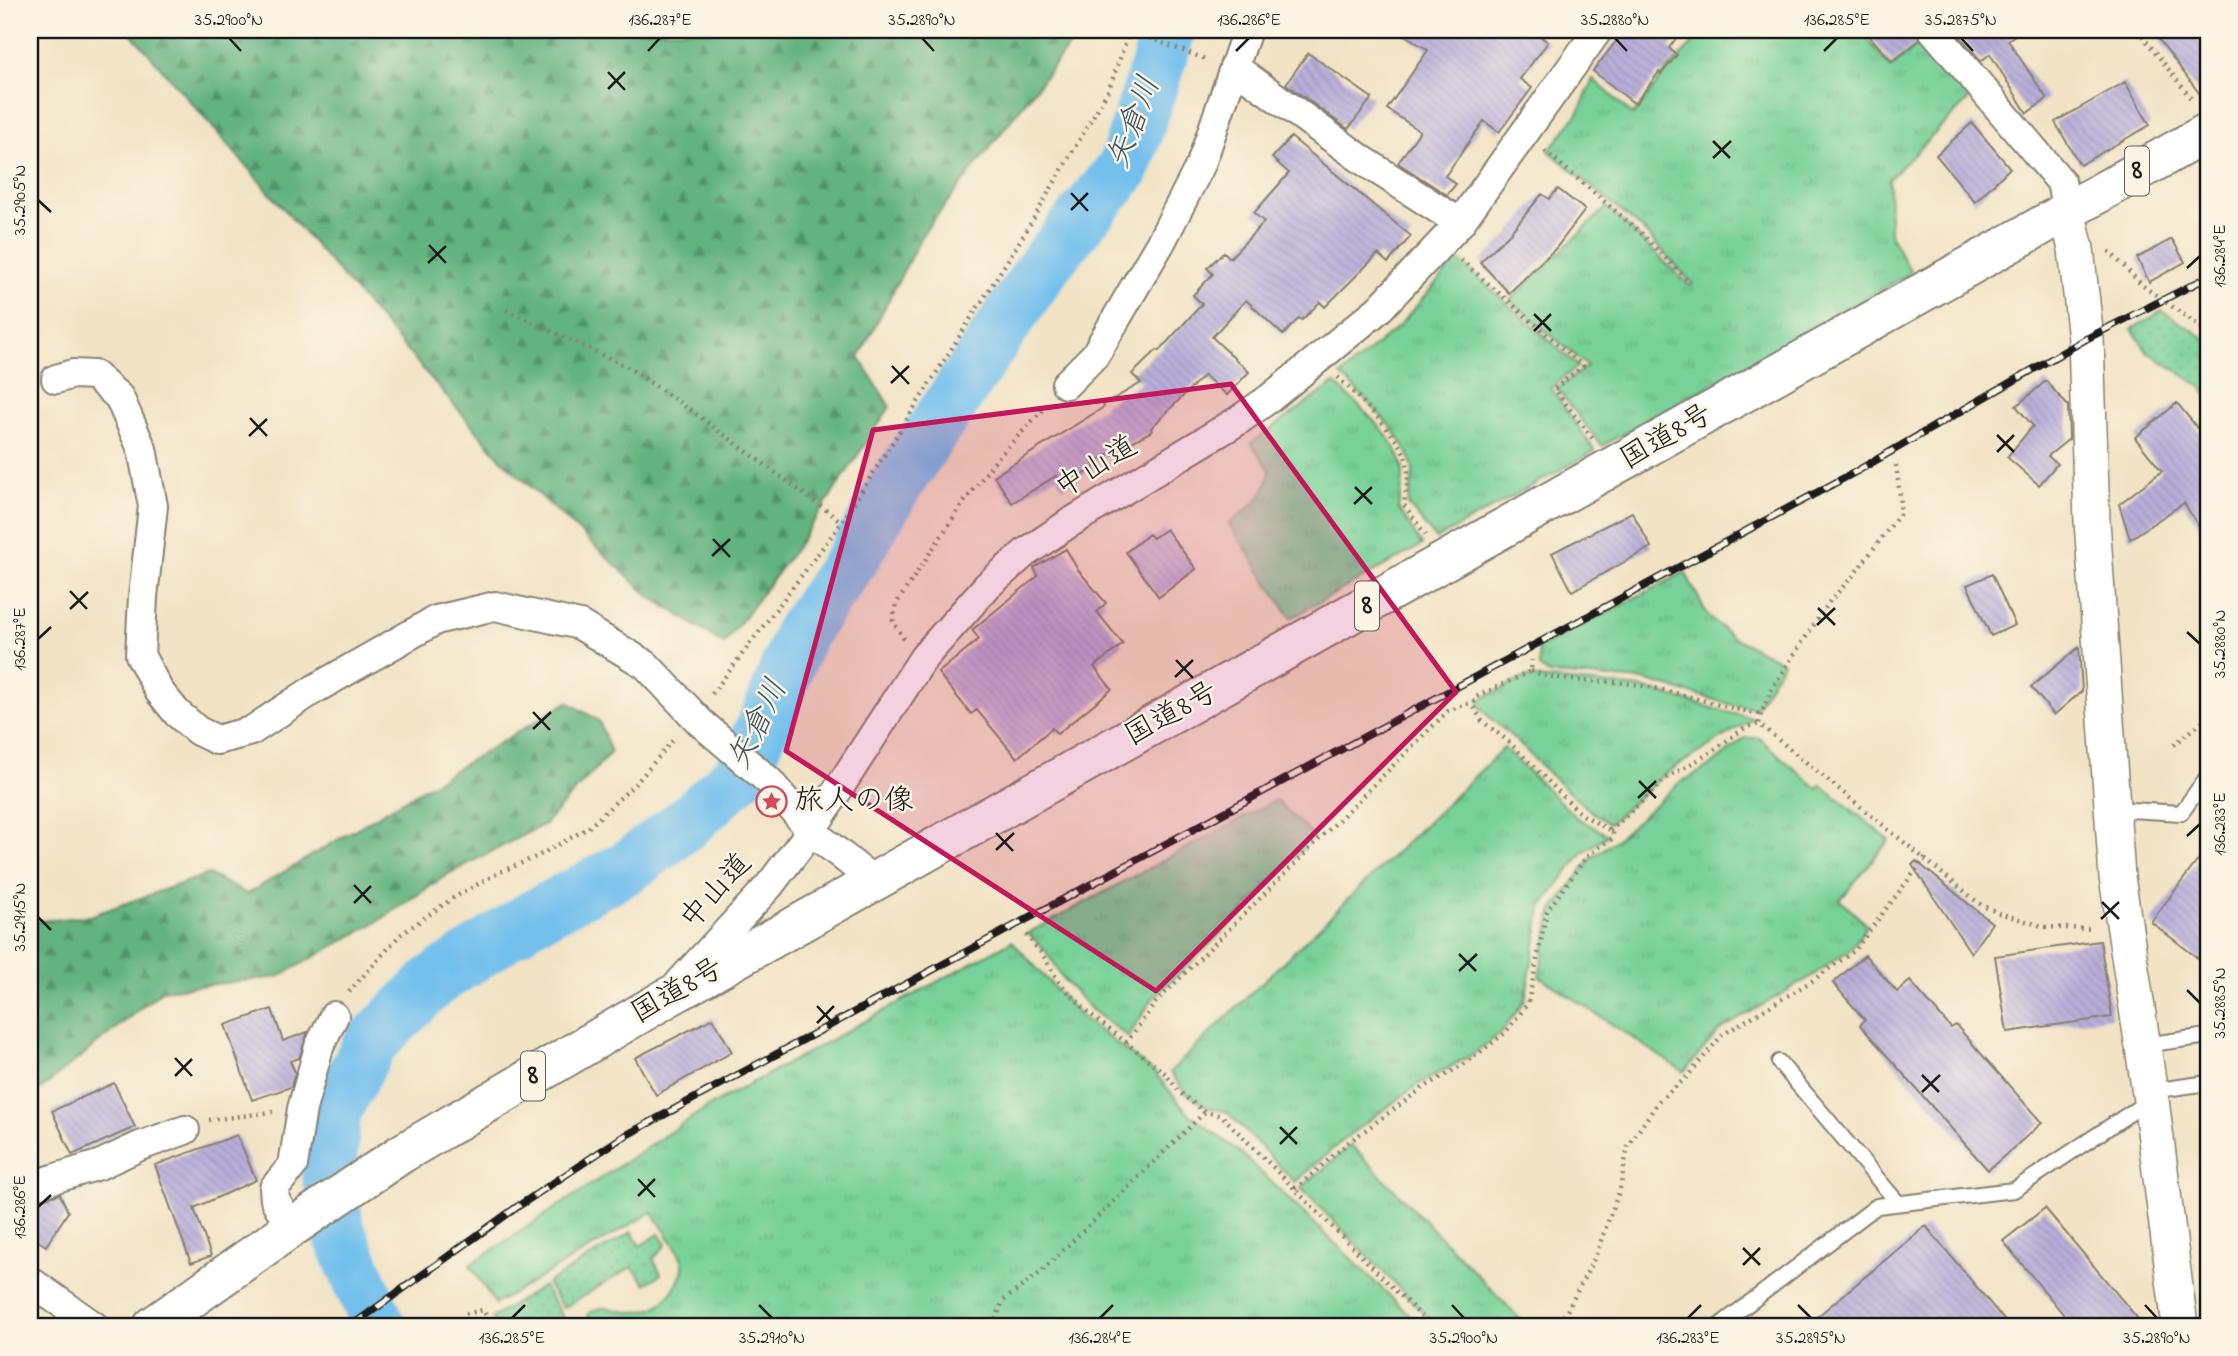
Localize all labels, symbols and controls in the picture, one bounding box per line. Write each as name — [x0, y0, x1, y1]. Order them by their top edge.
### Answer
text: 35.2900°N — [195, 8, 263, 34]
text: 136.287°E — [628, 8, 692, 34]
text: 35.2890°N — [888, 8, 956, 34]
text: 136.286°E — [1217, 8, 1281, 34]
text: 35.2880°N — [1581, 8, 1649, 34]
text: 136.285°E — [1804, 8, 1870, 34]
text: 35.2875°N — [1925, 8, 1997, 34]
water label: 矢倉川 — [1096, 70, 1174, 176]
road number: 8 — [2125, 146, 2149, 196]
text: 35.2905°N — [8, 165, 34, 235]
text: 136.284°E — [2208, 224, 2234, 288]
street label: 国道8号 — [1612, 394, 1722, 482]
street label: 中山道 — [1047, 425, 1147, 511]
road number: 8 — [1355, 582, 1379, 630]
text: 136.287°E — [8, 607, 34, 671]
text: 35.2880°N — [2208, 610, 2234, 678]
street label: 国道8号 — [1117, 671, 1227, 759]
water label: 矢倉川 — [717, 672, 801, 778]
place label: 旅人の像 — [794, 780, 914, 824]
place icon: 旅人の像 — [754, 785, 788, 819]
text: 136.283°E — [2208, 792, 2234, 856]
street label: 中山道 — [671, 844, 763, 940]
text: 35.2915°N — [8, 883, 34, 951]
street label: 国道8号 — [623, 948, 733, 1036]
text: 35.2885°N — [2208, 967, 2234, 1039]
road number: 8 — [521, 1052, 545, 1100]
text: 136.286°E — [8, 1175, 34, 1239]
text: 136.285°E — [479, 1326, 545, 1352]
text: 35.2910°N — [739, 1326, 805, 1352]
text: 136.284°E — [1068, 1326, 1132, 1352]
text: 35.2900°N — [1430, 1326, 1498, 1352]
text: 136.283°E — [1656, 1326, 1720, 1352]
text: 35.2895°N — [1776, 1326, 1846, 1352]
text: 35.2890°N — [2123, 1326, 2191, 1352]

